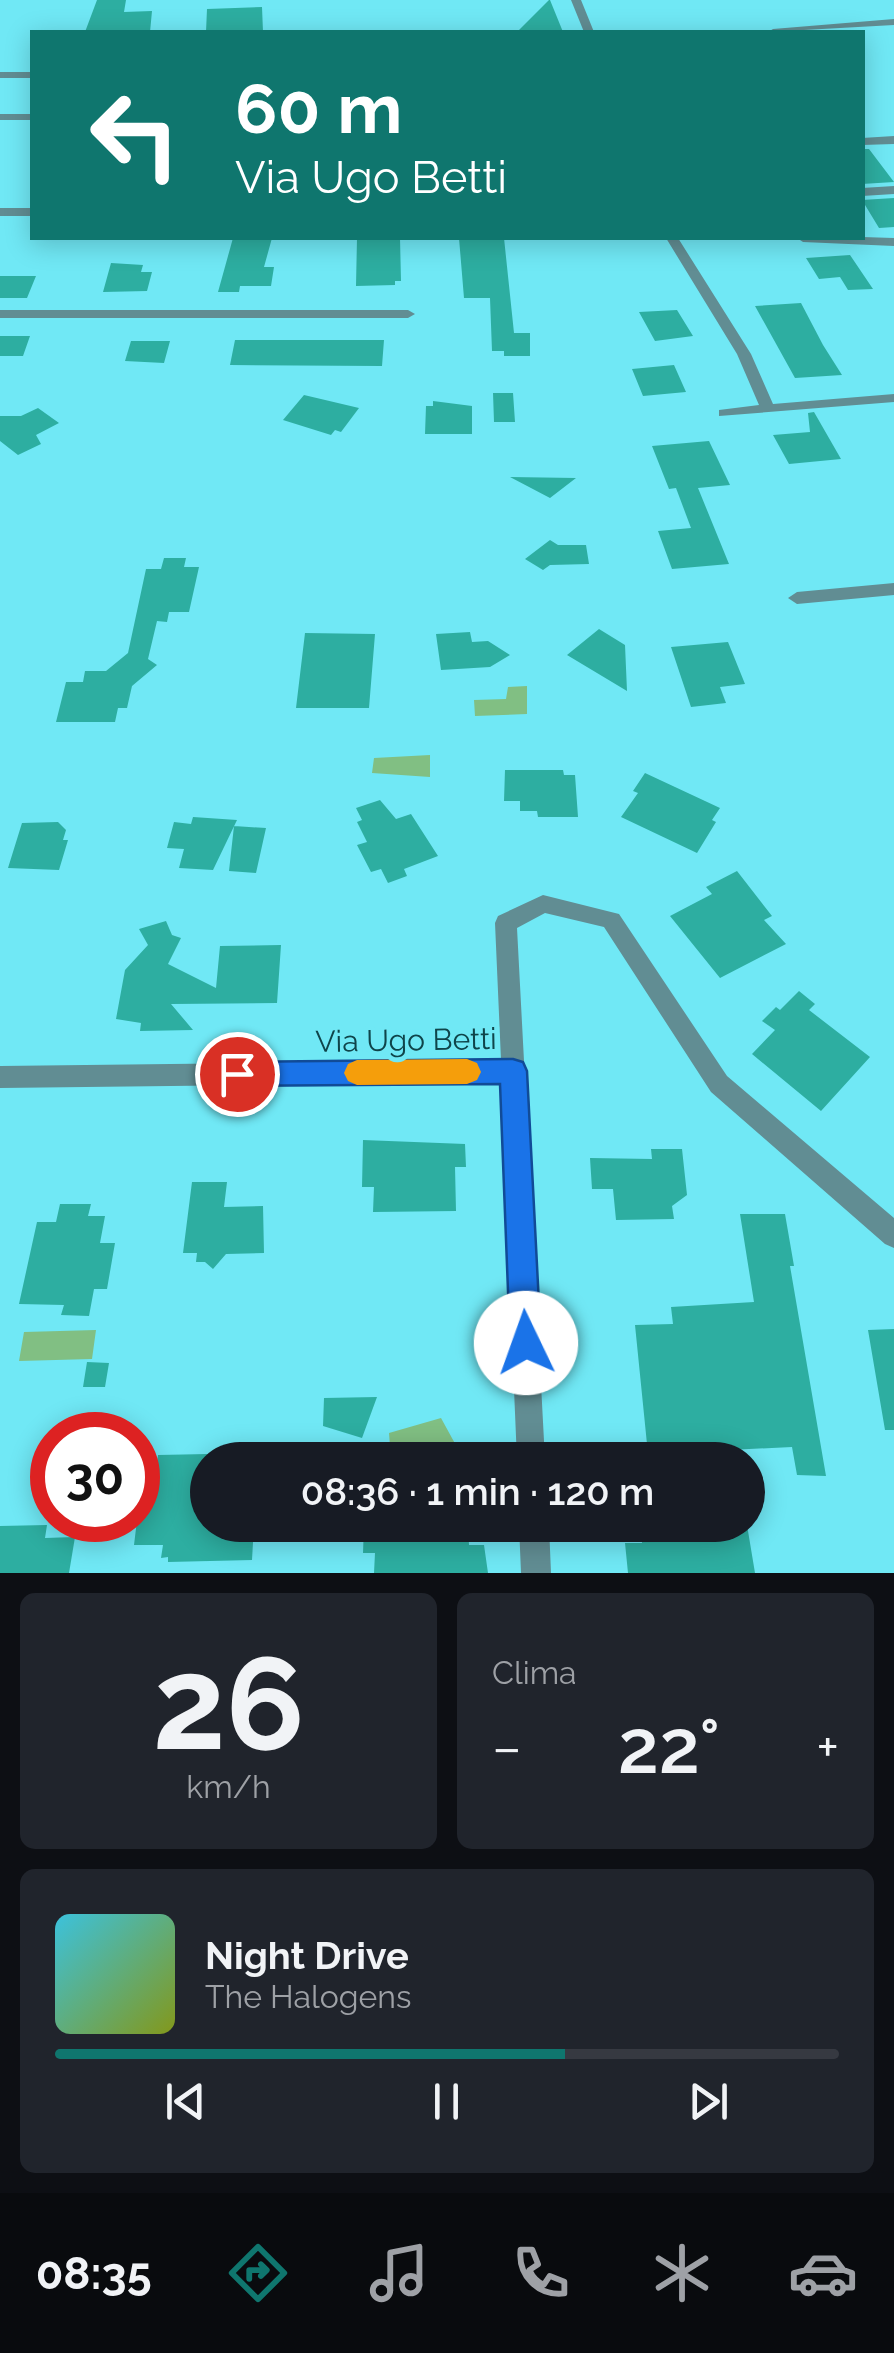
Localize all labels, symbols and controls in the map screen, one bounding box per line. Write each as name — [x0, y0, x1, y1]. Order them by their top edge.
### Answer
text: 60 m — [235, 67, 402, 149]
icon: left — [70, 70, 200, 200]
text: Via Ugo Betti — [235, 151, 507, 204]
street label: Via Ugo Betti — [315, 1021, 497, 1059]
pin — [195, 1032, 280, 1117]
icon: arrive — [210, 1047, 265, 1102]
position arrow — [474, 1291, 578, 1395]
speed limit sign: 30 — [30, 1412, 160, 1542]
text: 08:36 · 1 min · 120 m — [301, 1469, 654, 1514]
text: 26 — [152, 1627, 305, 1779]
text: Clima — [492, 1654, 576, 1691]
text: 22° — [618, 1702, 720, 1791]
text: − — [492, 1715, 522, 1780]
text: + — [816, 1715, 839, 1780]
text: km/h — [186, 1768, 271, 1805]
text: Night Drive — [205, 1933, 409, 1978]
text: The Halogens — [205, 1978, 411, 2015]
icon: previous — [158, 2074, 213, 2129]
icon: pause — [419, 2074, 474, 2129]
icon: next — [681, 2074, 736, 2129]
icon: directions — [223, 2238, 293, 2308]
icon: music — [364, 2238, 434, 2308]
icon: phone — [506, 2238, 576, 2308]
icon: climate — [647, 2238, 717, 2308]
icon: car — [788, 2238, 858, 2308]
text: 08:35 — [36, 2247, 152, 2300]

